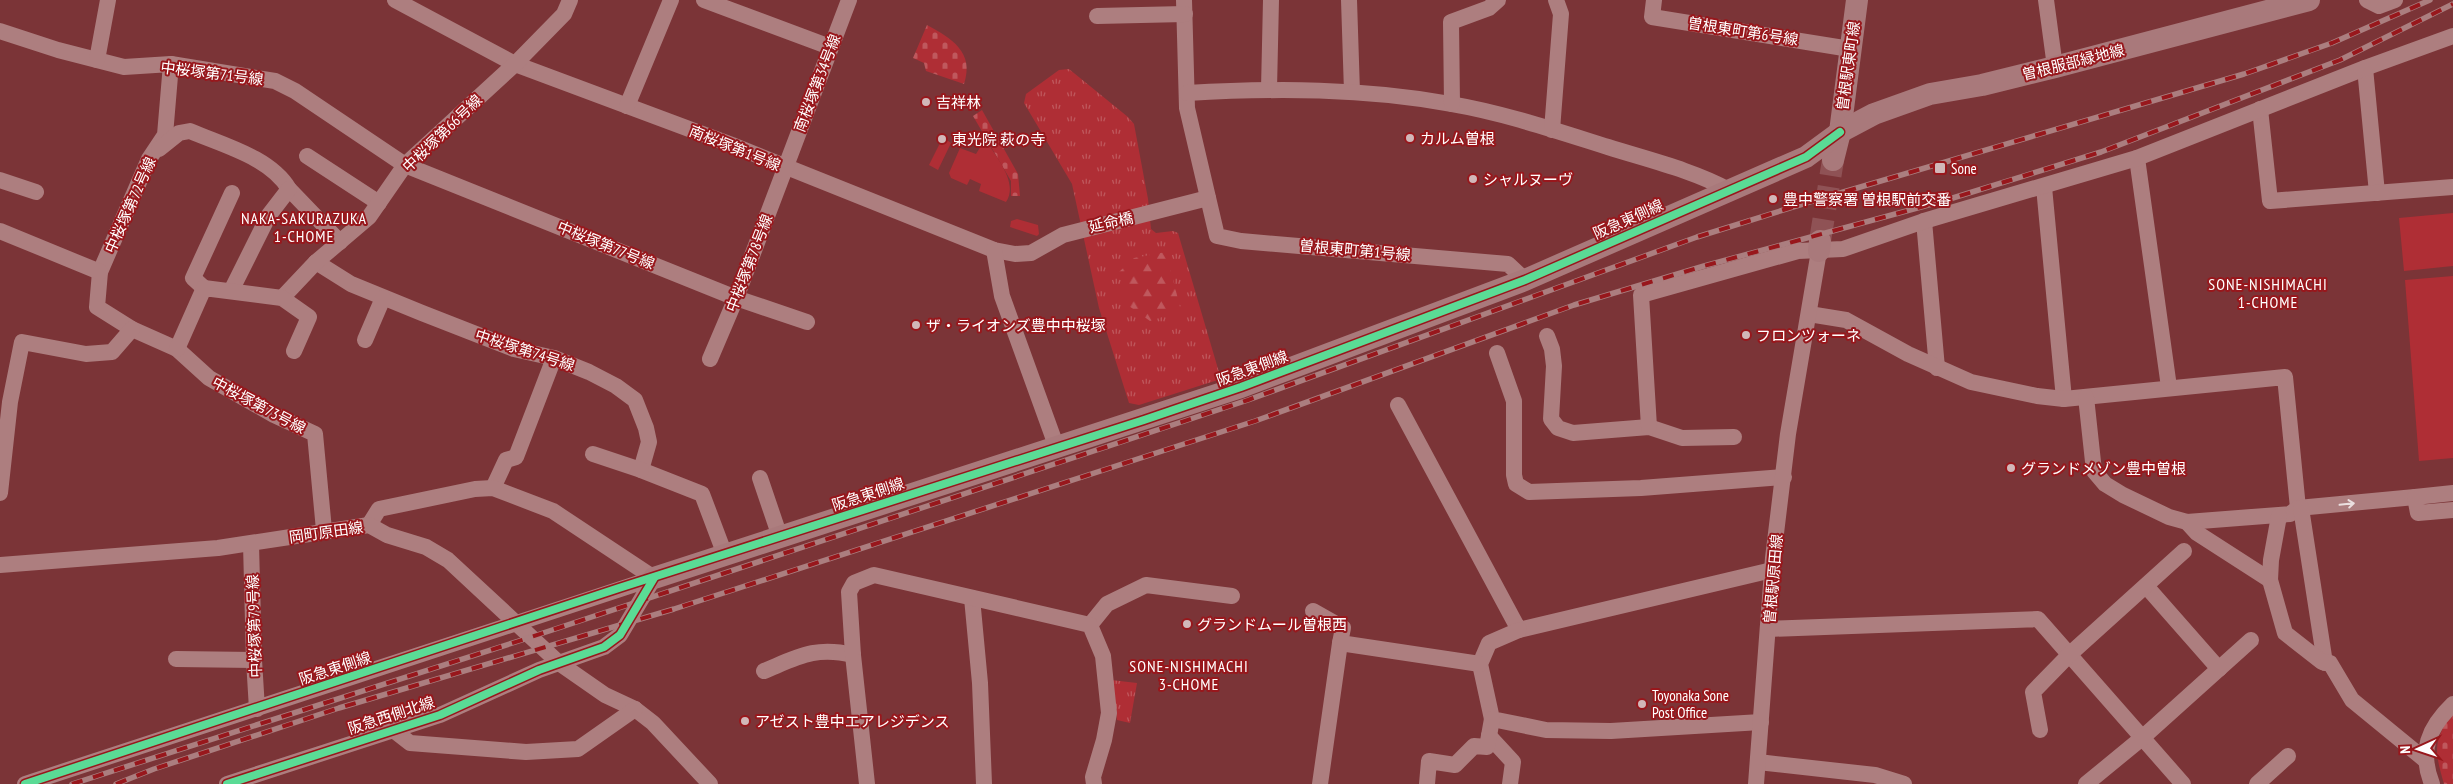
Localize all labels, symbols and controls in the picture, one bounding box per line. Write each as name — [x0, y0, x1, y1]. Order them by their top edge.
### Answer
street label: 曽根東町第6号線 — [1686, 13, 1800, 49]
street label: 曽根駅東町線 — [1832, 20, 1864, 112]
street label: 南桜塚第34号線 — [790, 31, 844, 135]
street label: 曽根服部緑地線 — [2020, 40, 2126, 84]
street label: 中桜塚第71号線 — [159, 57, 265, 89]
street label: 中桜塚第66号線 — [398, 90, 486, 176]
place label: 吉祥林 — [936, 93, 981, 112]
marker: 吉祥林 — [920, 96, 932, 108]
street label: 南桜塚第1号線 — [687, 121, 783, 175]
place label: カルム曽根 — [1420, 129, 1495, 148]
place label: 東光院 萩の寺 — [952, 130, 1045, 149]
marker: カルム曽根 — [1404, 132, 1416, 144]
marker: 東光院 萩の寺 — [936, 133, 948, 145]
street label: 中桜塚第72号線 — [100, 154, 160, 256]
place label: Sone — [1951, 159, 1977, 178]
marker: Sone — [1933, 161, 1947, 175]
place label: シャルヌーヴ — [1483, 170, 1573, 189]
marker: シャルヌーヴ — [1467, 173, 1479, 185]
place label: 豊中警察署 曽根駅前交番 — [1783, 190, 1951, 209]
marker: 豊中警察署 曽根駅前交番 — [1767, 193, 1779, 205]
street label: 阪急東側線 — [1590, 195, 1666, 243]
district label: NAKA-SAKURAZUKA 1-CHOME — [241, 208, 367, 246]
street label: 延命橋 — [1087, 208, 1135, 236]
street label: 中桜塚第78号線 — [722, 211, 776, 315]
street label: 中桜塚第77号線 — [554, 217, 658, 273]
street label: 曽根東町第1号線 — [1299, 236, 1411, 264]
district label: SONE-NISHIMACHI 1-CHOME — [2208, 274, 2328, 312]
place label: ザ・ライオンズ豊中中桜塚 — [926, 316, 1106, 335]
marker: ザ・ライオンズ豊中中桜塚 — [910, 319, 922, 331]
street label: 中桜塚第74号線 — [473, 325, 577, 375]
place label: フロンツォーネ — [1756, 326, 1861, 345]
marker: フロンツォーネ — [1740, 329, 1752, 341]
street label: 阪急東側線 — [1214, 346, 1290, 390]
street label: 中桜塚第73号線 — [209, 372, 309, 438]
place label: グランドメゾン豊中曽根 — [2021, 459, 2186, 478]
marker: グランドメゾン豊中曽根 — [2005, 462, 2017, 474]
street label: 阪急東側線 — [829, 473, 907, 515]
one-way arrow — [2338, 499, 2354, 509]
street label: 岡町原田線 — [288, 517, 364, 547]
street label: 曽根駅原田線 — [1760, 533, 1786, 625]
street label: 中桜塚第79号線 — [243, 574, 265, 678]
place label: グランドムール曽根西 — [1197, 615, 1347, 634]
marker: グランドムール曽根西 — [1181, 618, 1193, 630]
street label: 阪急東側線 — [296, 647, 374, 689]
district label: SONE-NISHIMACHI 3-CHOME — [1129, 656, 1249, 694]
place label: Toyonaka Sone Post Office — [1652, 686, 1729, 722]
street label: 阪急西側北線 — [345, 692, 437, 738]
marker: Toyonaka Sone Post Office — [1636, 698, 1648, 710]
place label: アゼスト豊中エアレジデンス — [755, 712, 949, 731]
marker: アゼスト豊中エアレジデンス — [739, 715, 751, 727]
north arrow — [2393, 724, 2443, 774]
text: N — [2396, 745, 2414, 754]

